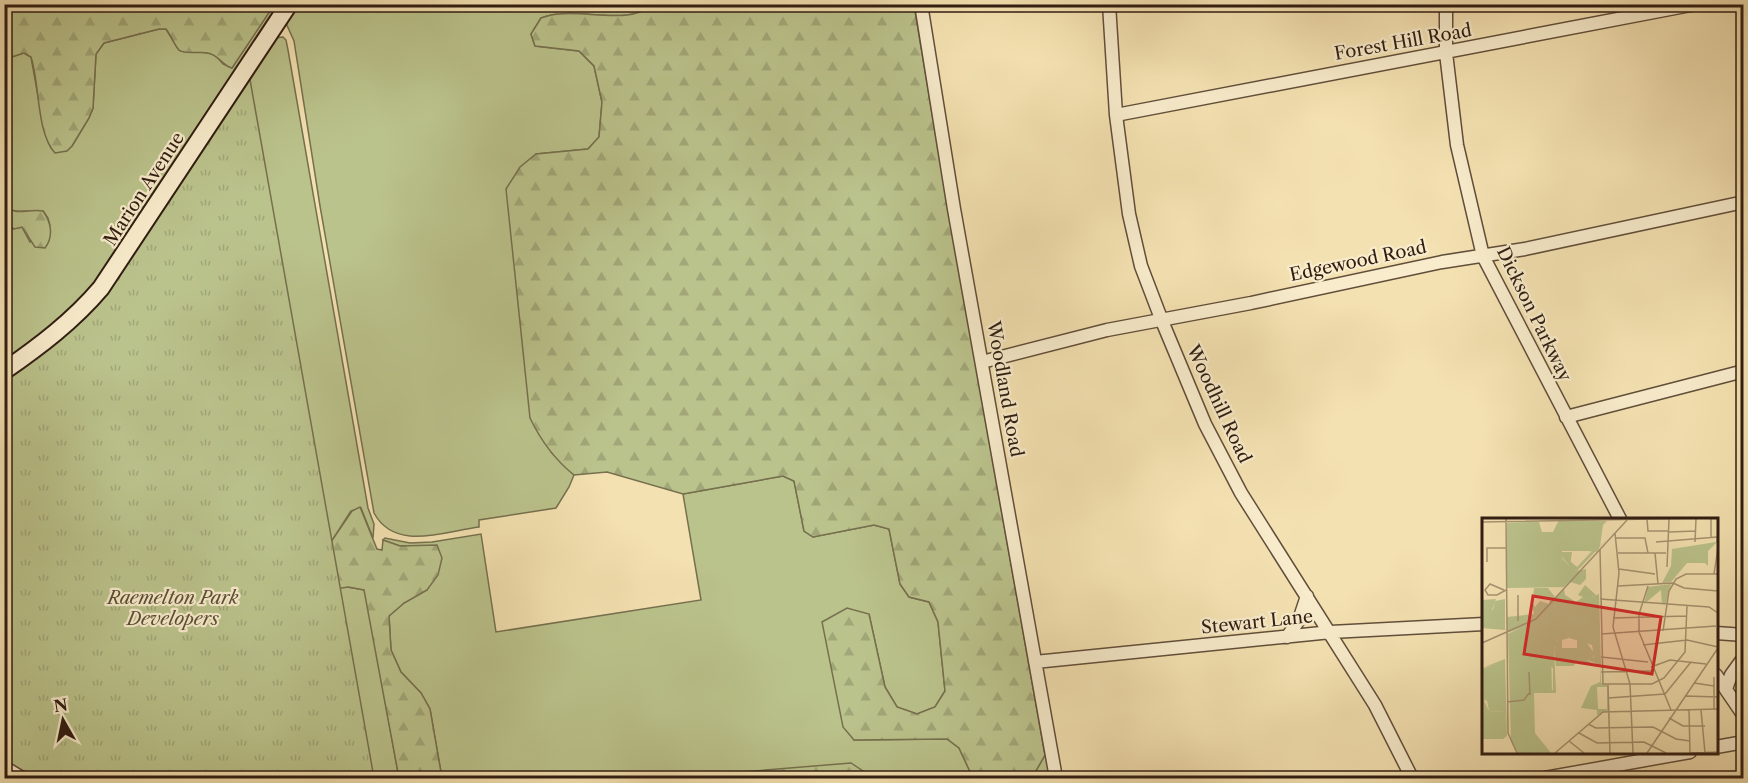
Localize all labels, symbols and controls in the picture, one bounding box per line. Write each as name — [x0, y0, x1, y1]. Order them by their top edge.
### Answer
street label: Forest Hill Road — [1333, 19, 1473, 65]
street label: Marion Avenue — [99, 128, 189, 250]
street label: Edgewood Road — [1288, 236, 1428, 286]
street label: Dickson Parkway — [1492, 243, 1577, 386]
street label: Woodland Road — [982, 318, 1028, 459]
street label: Woodhill Road — [1182, 340, 1256, 467]
inset map — [1482, 518, 1718, 753]
park label: Raemelton Park Developers — [105, 587, 239, 630]
street label: Stewart Lane — [1200, 605, 1314, 639]
north arrow — [33, 690, 93, 750]
text: N — [52, 694, 69, 716]

